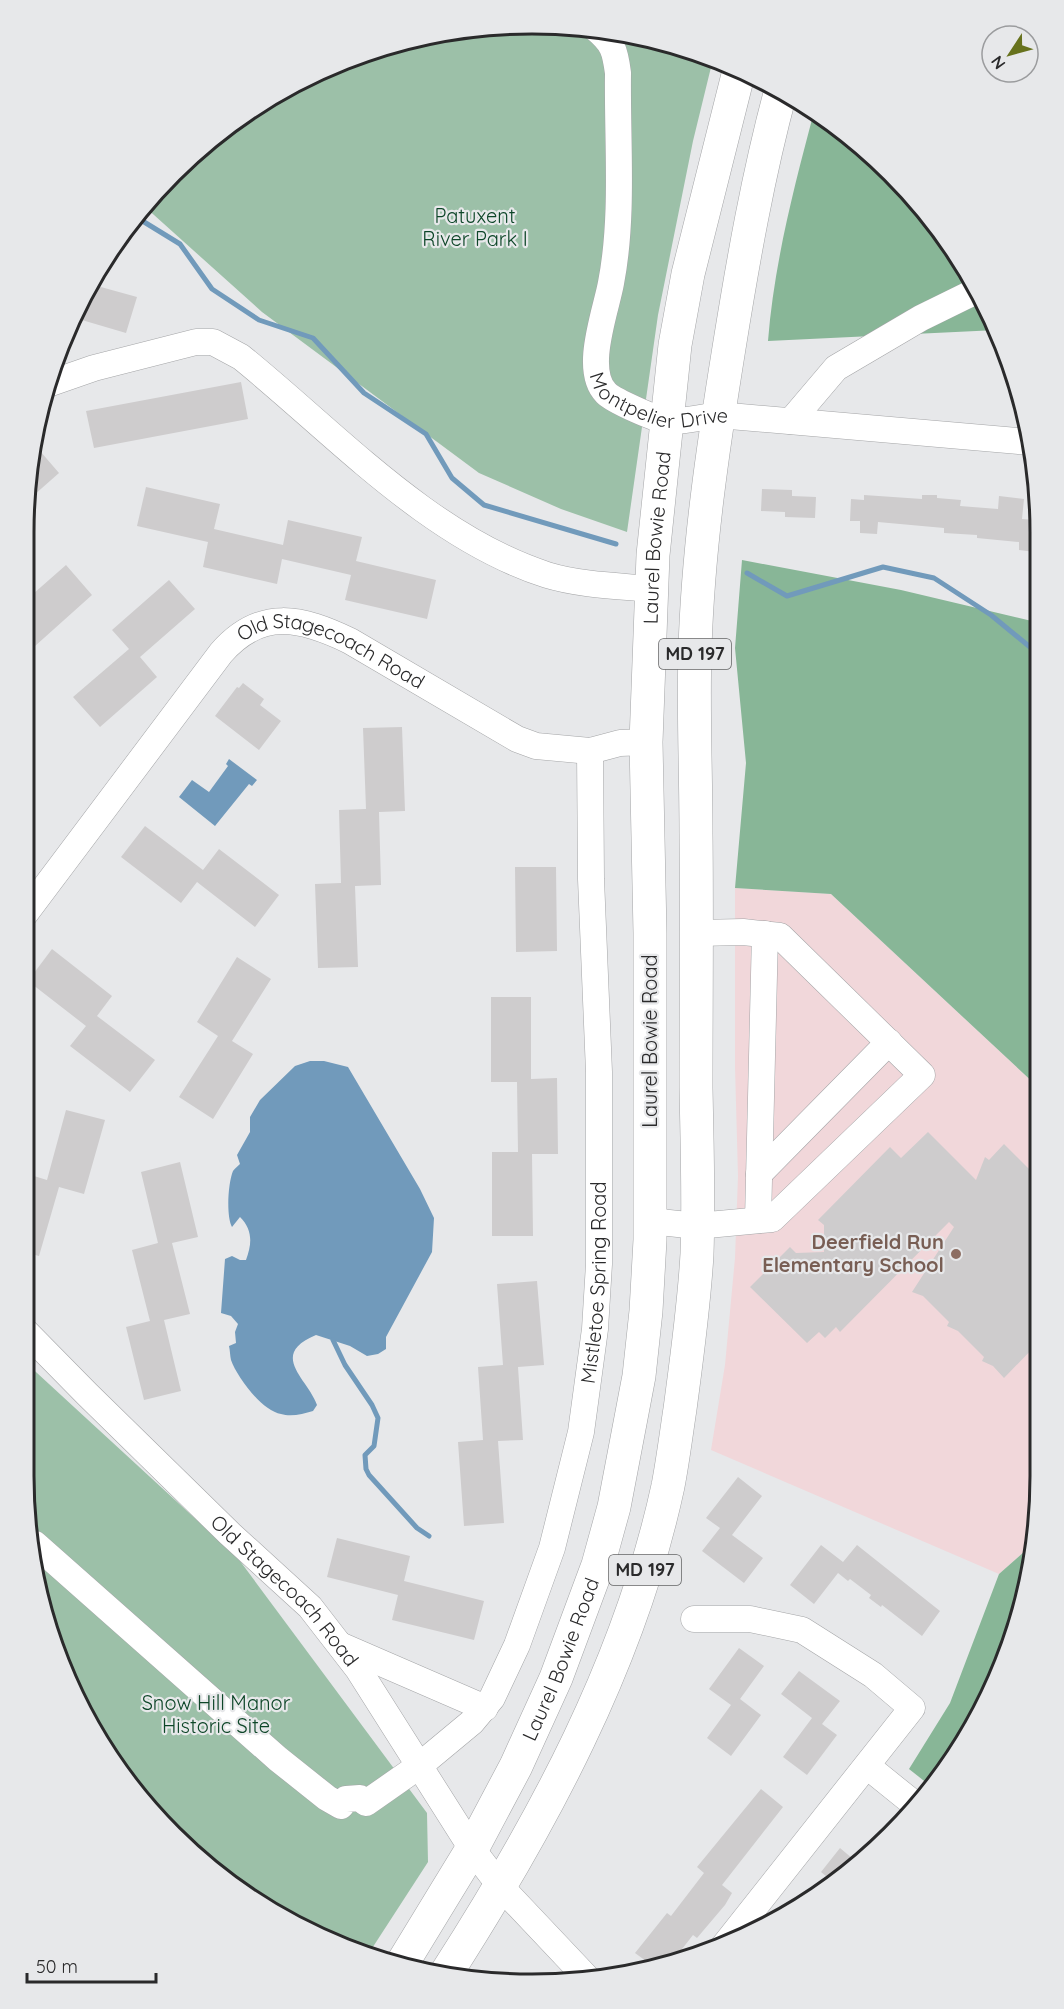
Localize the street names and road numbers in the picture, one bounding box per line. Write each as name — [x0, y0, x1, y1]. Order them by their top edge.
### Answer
street label: Montpelier Drive — [585, 369, 729, 433]
street label: Laurel Bowie Road — [637, 450, 676, 625]
street label: Old Stagecoach Road — [232, 608, 429, 694]
road number: MD 197 — [659, 639, 731, 669]
street label: Laurel Bowie Road — [637, 954, 662, 1128]
street label: Mistletoe Spring Road — [575, 1181, 611, 1385]
street label: Old Stagecoach Road — [206, 1509, 364, 1671]
road number: MD 197 — [609, 1555, 681, 1585]
street label: Laurel Bowie Road — [516, 1574, 604, 1744]

